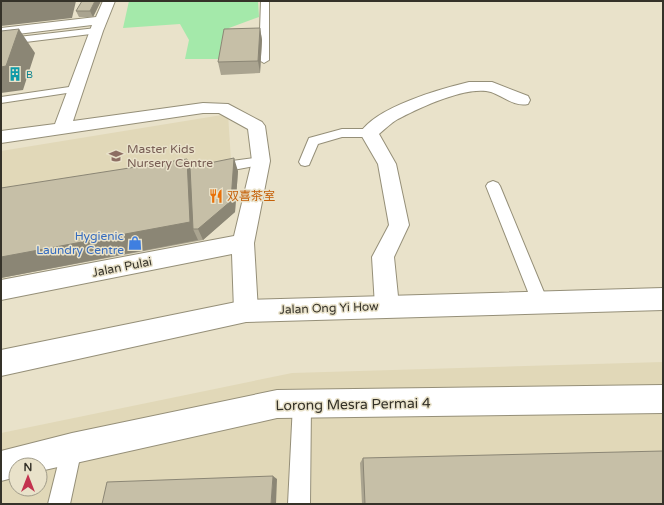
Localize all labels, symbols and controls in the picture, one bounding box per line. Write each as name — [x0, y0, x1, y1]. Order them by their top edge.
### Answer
building icon: B — [7, 66, 23, 82]
place label: B — [26, 69, 33, 81]
place label: Master Kids Nursery Centre — [127, 142, 213, 170]
school or university icon: Master Kids Nursery Centre — [108, 148, 124, 164]
restaurant icon: 双喜茶室 — [208, 188, 224, 204]
place label: 双喜茶室 — [227, 189, 275, 203]
place label: Hygienic Laundry Centre — [36, 229, 124, 257]
shop icon: Hygienic Laundry Centre — [127, 235, 143, 251]
street label: Jalan Pulai — [91, 254, 153, 280]
street label: Jalan Ong Yi How — [279, 299, 379, 317]
street label: Lorong Mesra Permai 4 — [275, 395, 431, 414]
north arrow — [8, 457, 48, 497]
text: N — [24, 461, 32, 474]

